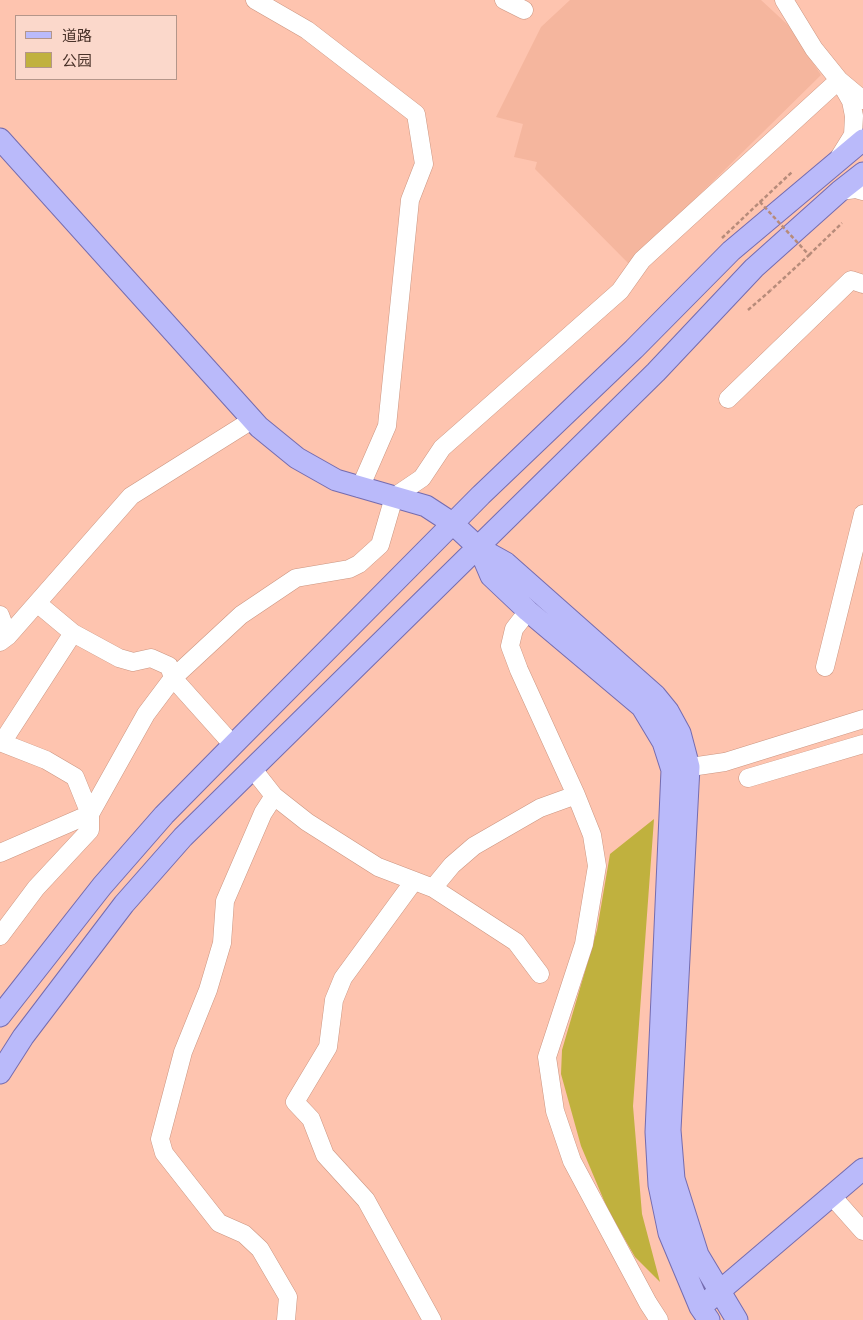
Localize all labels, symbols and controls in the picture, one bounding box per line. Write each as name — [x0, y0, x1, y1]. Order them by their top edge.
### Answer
legend — [15, 15, 178, 80]
text: 道路 — [62, 25, 92, 46]
text: 公园 — [62, 50, 92, 71]

